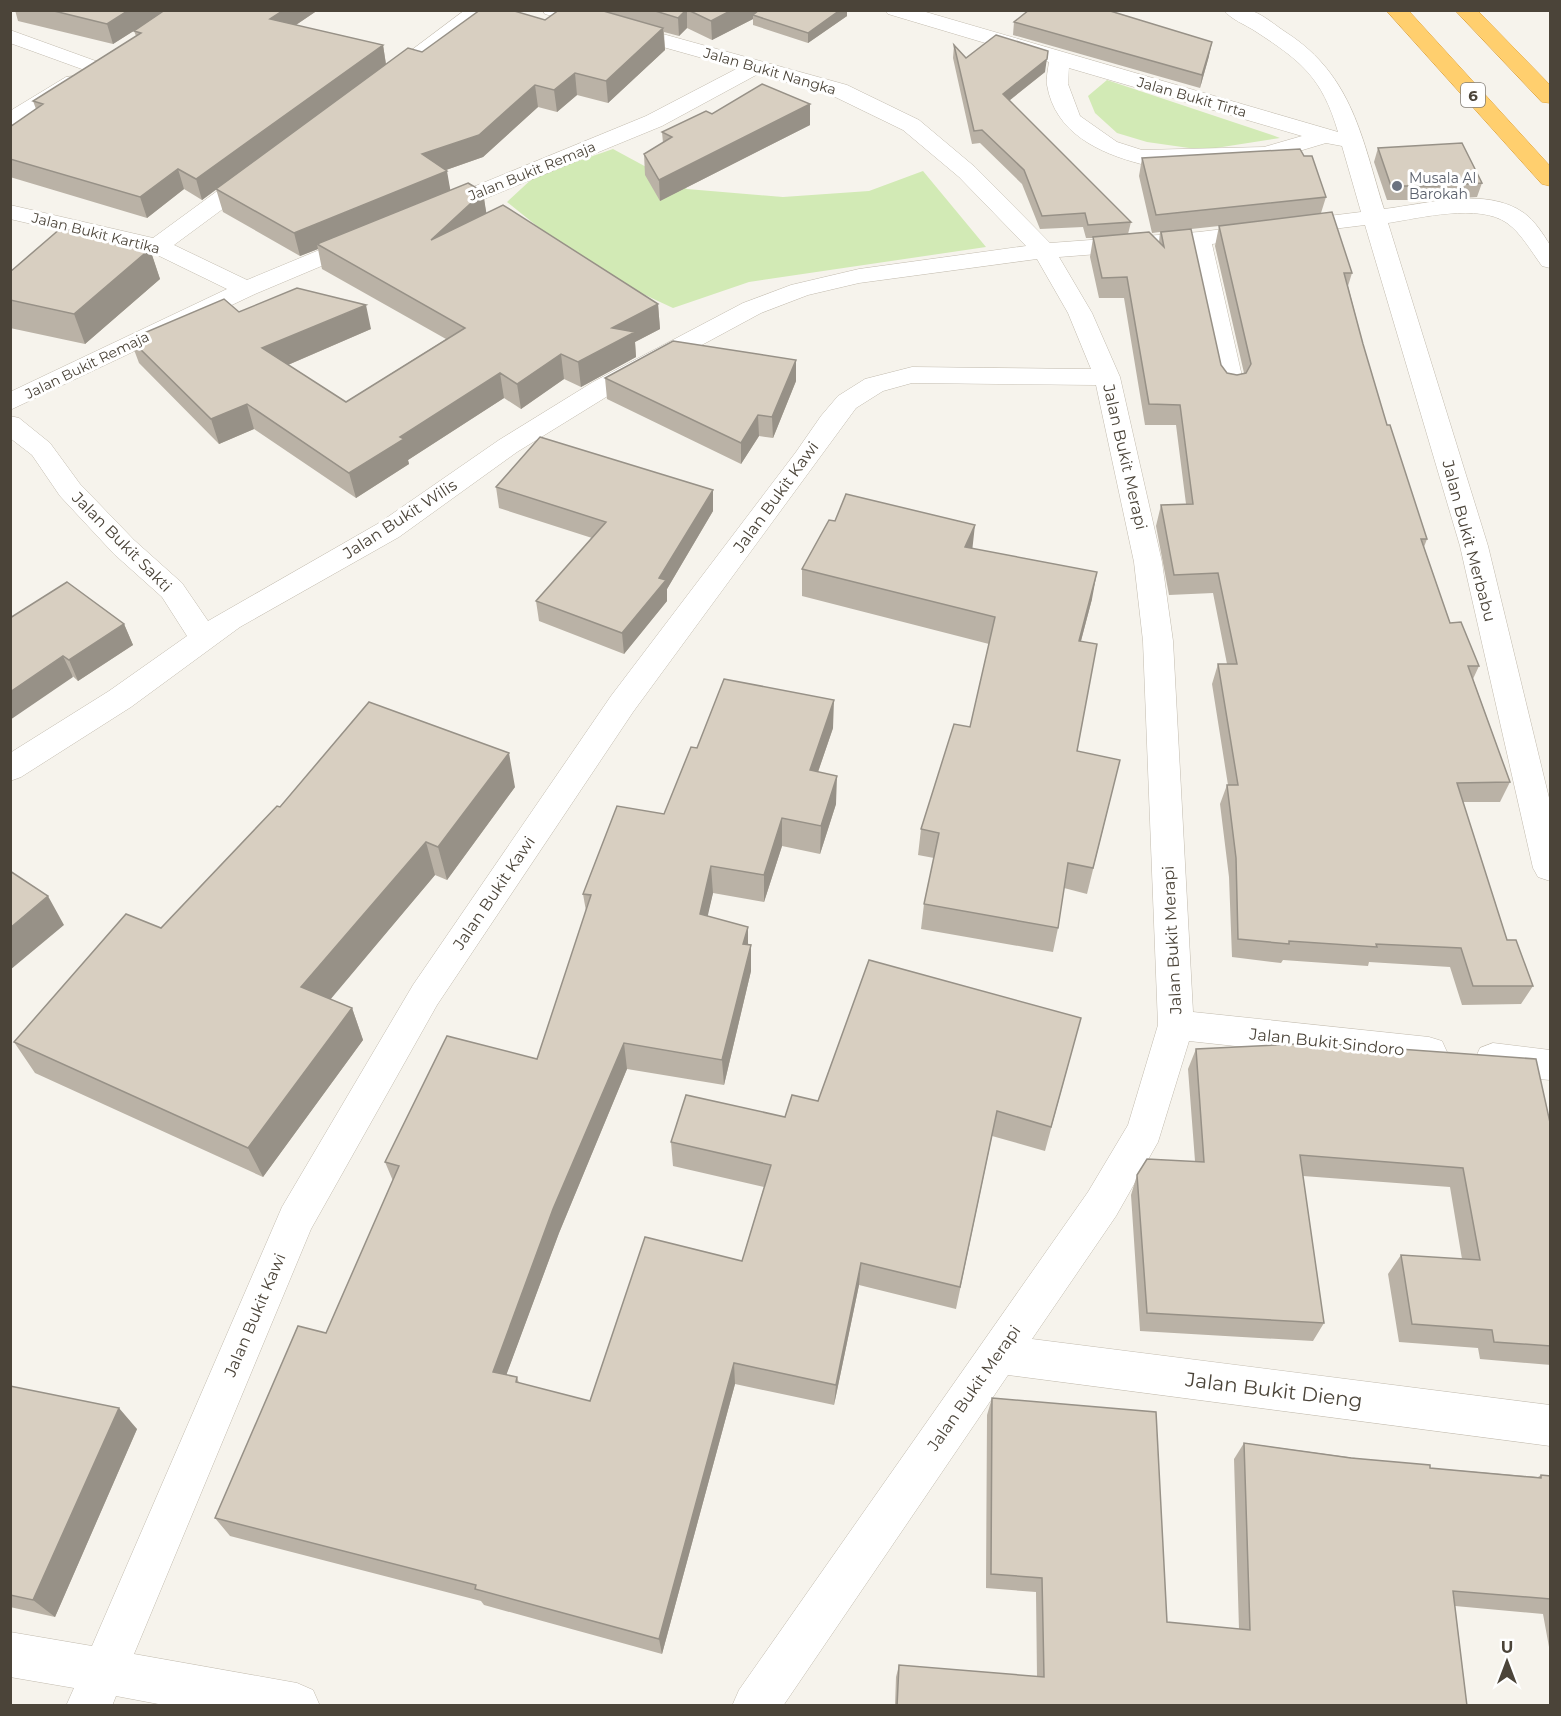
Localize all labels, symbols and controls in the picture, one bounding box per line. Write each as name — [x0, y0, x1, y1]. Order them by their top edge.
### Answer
street label: Jalan Bukit Nangka — [701, 43, 838, 99]
street label: Jalan Bukit Tirta — [1134, 72, 1249, 121]
road number: 6 — [1461, 83, 1485, 107]
street label: Jalan Bukit Remaja — [465, 137, 598, 205]
place label: Musala Al Barokah — [1409, 169, 1476, 203]
marker: Musala Al Barokah — [1390, 179, 1404, 193]
street label: Jalan Bukit Kartika — [29, 208, 162, 258]
street label: Jalan Bukit Remaja — [21, 327, 152, 403]
street label: Jalan Bukit Merapi — [1099, 381, 1151, 532]
street label: Jalan Bukit Kawi — [729, 438, 823, 557]
street label: Jalan Bukit Merbabu — [1438, 457, 1500, 624]
street label: Jalan Bukit Wilis — [339, 475, 461, 563]
street label: Jalan Bukit Sakti — [68, 488, 176, 596]
street label: Jalan Bukit Kawi — [449, 833, 539, 954]
street label: Jalan Bukit Merapi — [1159, 865, 1185, 1016]
street label: Jalan Bukit Sindoro — [1248, 1024, 1405, 1060]
street label: Jalan Bukit Kawi — [220, 1250, 290, 1381]
street label: Jalan Bukit Merapi — [923, 1322, 1024, 1455]
street label: Jalan Bukit Dieng — [1183, 1367, 1364, 1413]
north arrow — [1477, 1632, 1537, 1692]
text: U — [1501, 1638, 1513, 1657]

